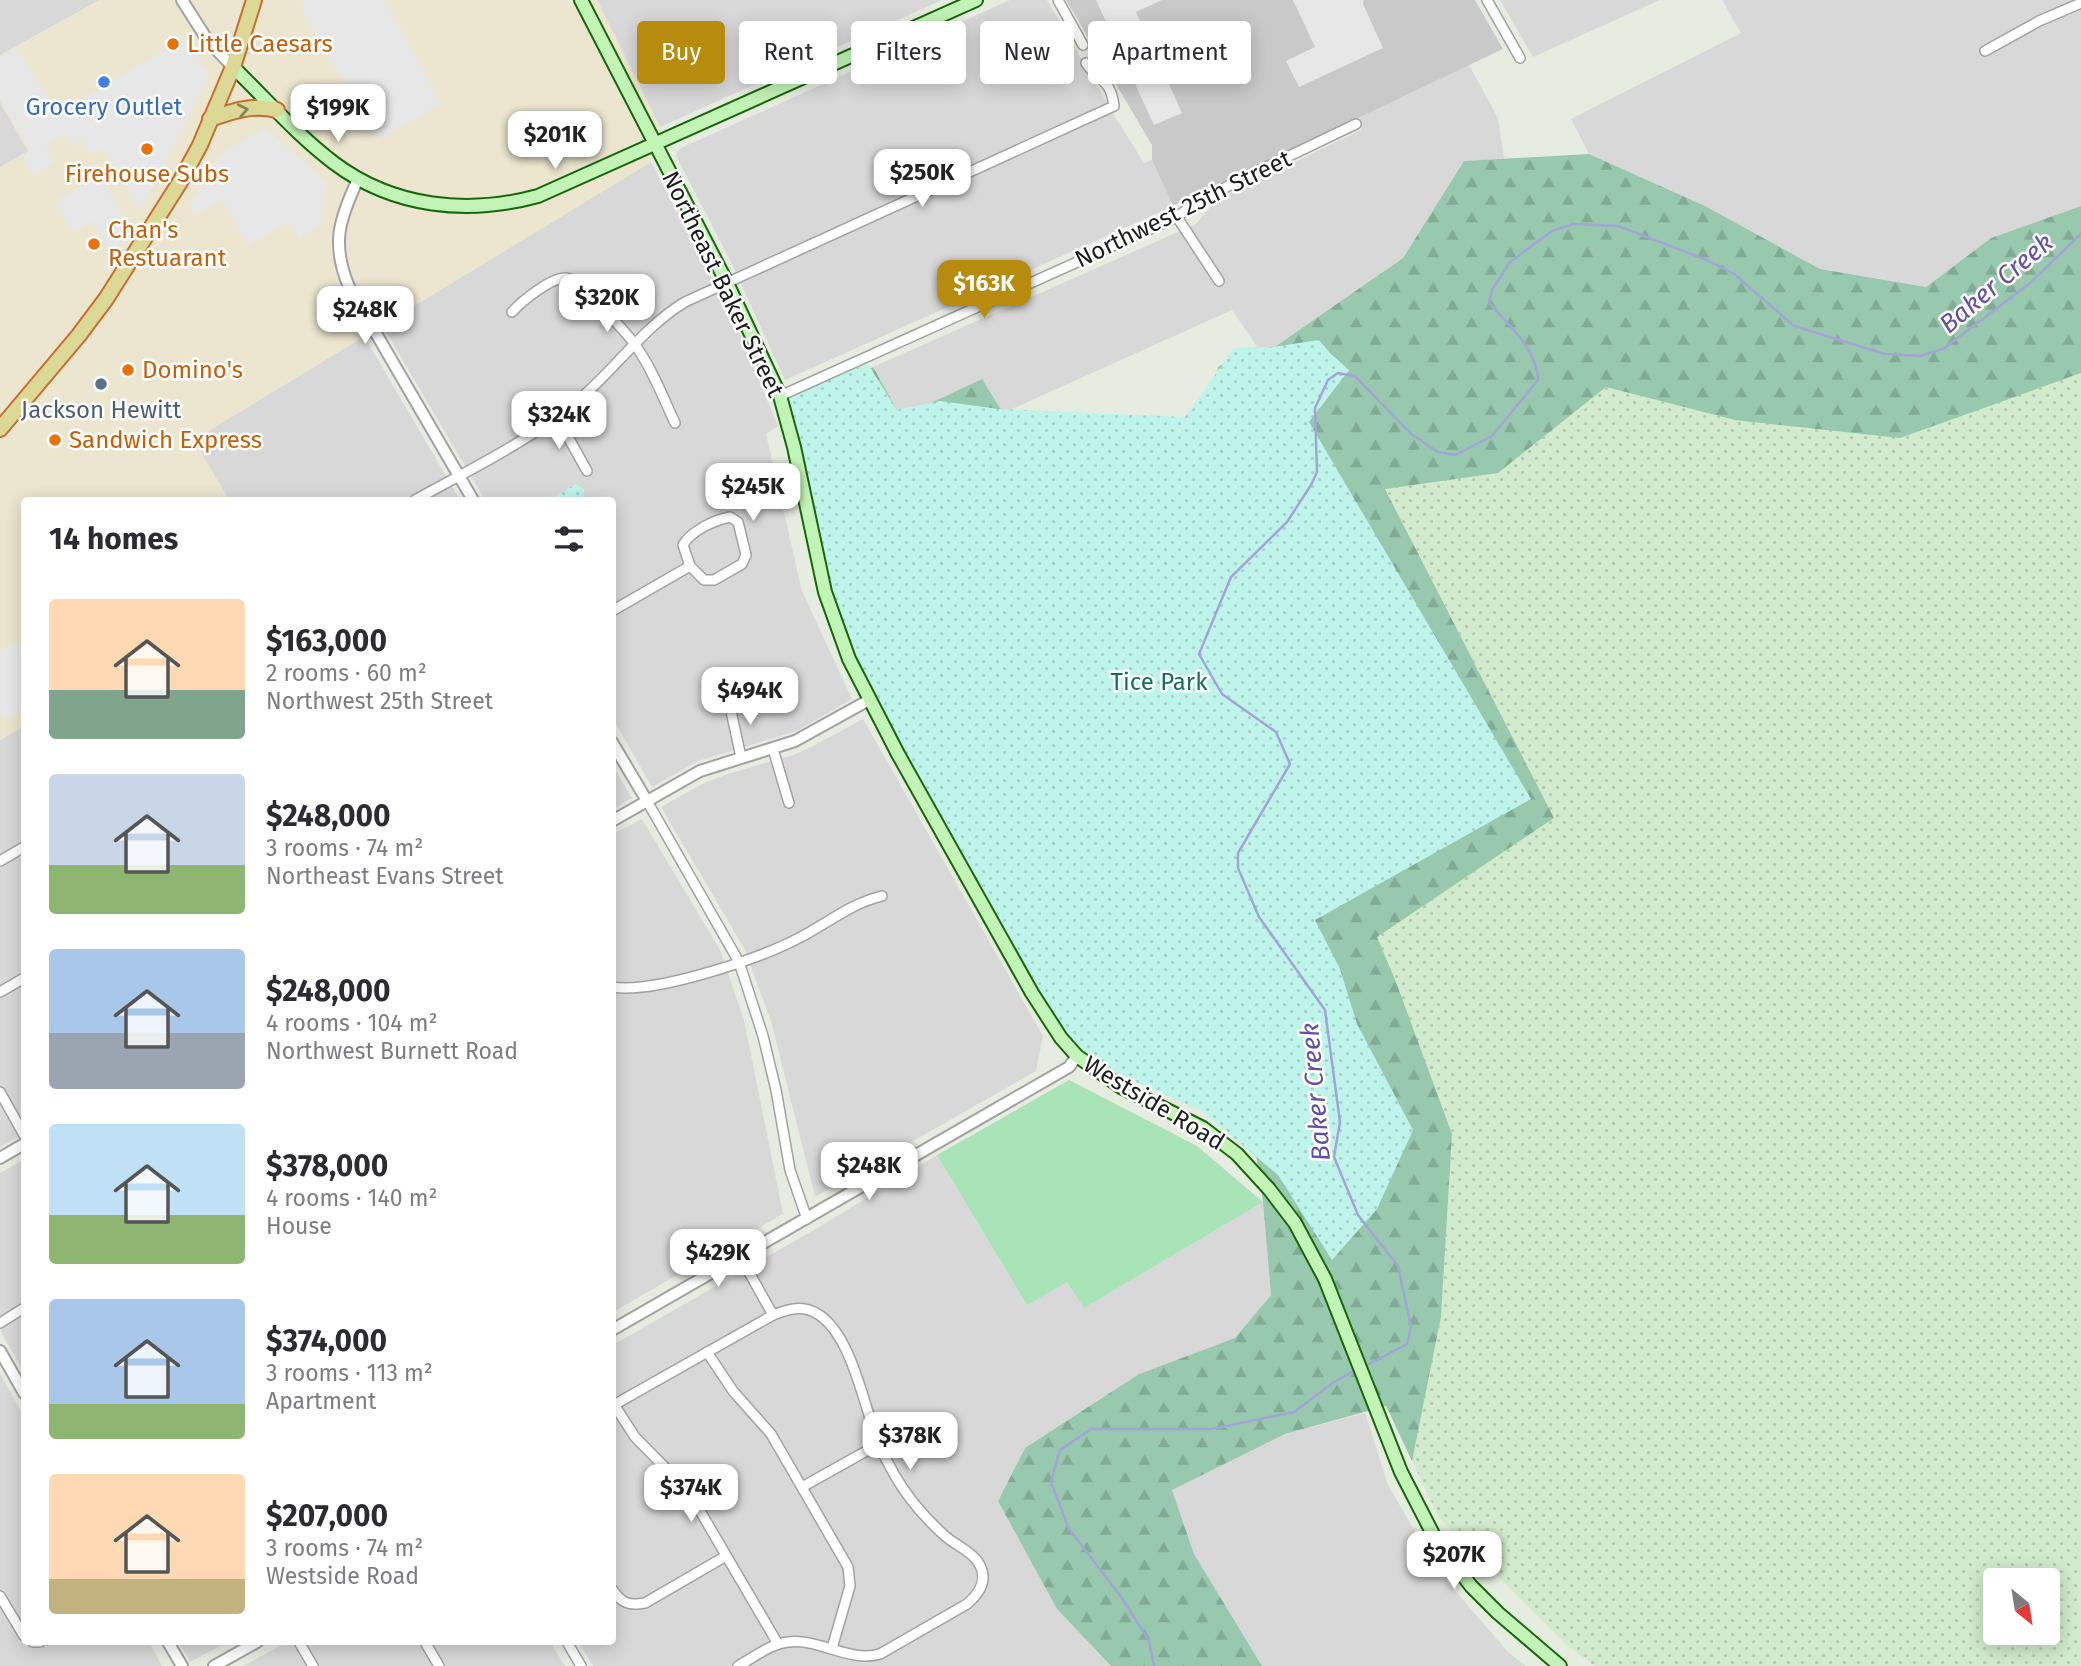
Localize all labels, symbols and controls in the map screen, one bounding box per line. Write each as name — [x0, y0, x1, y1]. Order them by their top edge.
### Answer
chip: Buy — [637, 21, 725, 84]
chip: Rent — [739, 21, 837, 84]
chip: Filters — [851, 21, 966, 84]
chip: New — [980, 21, 1074, 84]
chip: Apartment — [1088, 21, 1251, 84]
place label: Little Caesars — [187, 30, 333, 58]
marker: Little Caesars — [165, 36, 181, 52]
marker: Grocery Outlet — [96, 74, 112, 90]
pin: $199K — [289, 85, 387, 144]
place label: Grocery Outlet — [26, 93, 183, 121]
text: $199K — [307, 93, 369, 121]
one-way arrow — [237, 103, 249, 118]
pin: $201K — [506, 111, 604, 171]
text: $201K — [524, 120, 586, 148]
marker: Firehouse Subs — [139, 141, 155, 157]
street label: Northwest 25th Street — [1070, 144, 1296, 273]
pin: $250K — [873, 150, 971, 209]
text: $250K — [890, 158, 954, 186]
place label: Firehouse Subs — [65, 160, 229, 188]
street label: Northeast Baker Street — [656, 166, 790, 402]
place label: Chan's Restuarant — [108, 216, 227, 272]
water label: Baker Creek — [1933, 227, 2059, 340]
marker: Chan's Restuarant — [86, 236, 102, 252]
pin: $163K — [935, 260, 1033, 320]
text: $163K — [953, 269, 1015, 297]
pin: $320K — [558, 274, 656, 334]
text: $320K — [575, 283, 639, 311]
pin: $248K — [316, 286, 414, 346]
text: $248K — [333, 295, 397, 323]
place label: Domino's — [142, 356, 243, 384]
marker: Domino's — [120, 362, 136, 378]
marker: Jackson Hewitt — [93, 376, 109, 392]
pin: $324K — [510, 392, 608, 451]
place label: Jackson Hewitt — [21, 396, 182, 424]
text: $324K — [527, 400, 591, 428]
place label: Sandwich Express — [69, 426, 262, 454]
marker: Sandwich Express — [47, 432, 63, 448]
pin: $245K — [704, 463, 802, 523]
text: $245K — [721, 472, 785, 500]
icon: filters — [550, 520, 588, 558]
text: 14 homes — [49, 521, 178, 557]
text: $163,000 — [266, 623, 387, 659]
icon: home — [105, 627, 189, 711]
text: 2 rooms · 60 m² — [266, 659, 427, 687]
pin: $494K — [701, 668, 799, 727]
park label: Tice Park — [1111, 668, 1208, 696]
text: $494K — [717, 676, 783, 704]
text: Northwest 25th Street — [266, 687, 493, 715]
text: $248,000 — [266, 798, 391, 834]
icon: home — [105, 802, 189, 886]
text: 3 rooms · 74 m² — [266, 834, 423, 862]
text: Northeast Evans Street — [266, 862, 504, 890]
text: $248,000 — [266, 973, 391, 1009]
icon: home — [105, 977, 189, 1061]
text: 4 rooms · 104 m² — [266, 1009, 437, 1037]
water label: Baker Creek — [1294, 1021, 1337, 1162]
text: Northwest Burnett Road — [266, 1037, 518, 1065]
street label: Westside Road — [1078, 1050, 1230, 1156]
pin: $248K — [820, 1142, 918, 1202]
text: $378,000 — [266, 1148, 388, 1184]
text: $248K — [837, 1151, 901, 1179]
icon: home — [105, 1152, 189, 1236]
text: 4 rooms · 140 m² — [266, 1184, 437, 1212]
text: House — [266, 1212, 332, 1240]
pin: $429K — [669, 1230, 767, 1289]
text: $429K — [686, 1238, 750, 1266]
text: $374,000 — [266, 1323, 387, 1359]
icon: home — [105, 1327, 189, 1411]
text: 3 rooms · 113 m² — [266, 1359, 433, 1387]
text: Apartment — [266, 1387, 376, 1415]
pin: $378K — [861, 1412, 959, 1472]
text: $378K — [879, 1421, 941, 1449]
pin: $374K — [642, 1464, 740, 1524]
text: $374K — [660, 1473, 722, 1501]
text: $207,000 — [266, 1498, 388, 1534]
icon: home — [105, 1502, 189, 1586]
pin: $207K — [1405, 1532, 1503, 1591]
text: 3 rooms · 74 m² — [266, 1534, 423, 1562]
text: $207K — [1423, 1540, 1485, 1568]
text: Westside Road — [266, 1562, 419, 1590]
north arrow — [1983, 1568, 2060, 1645]
map controls — [1983, 1568, 2060, 1645]

